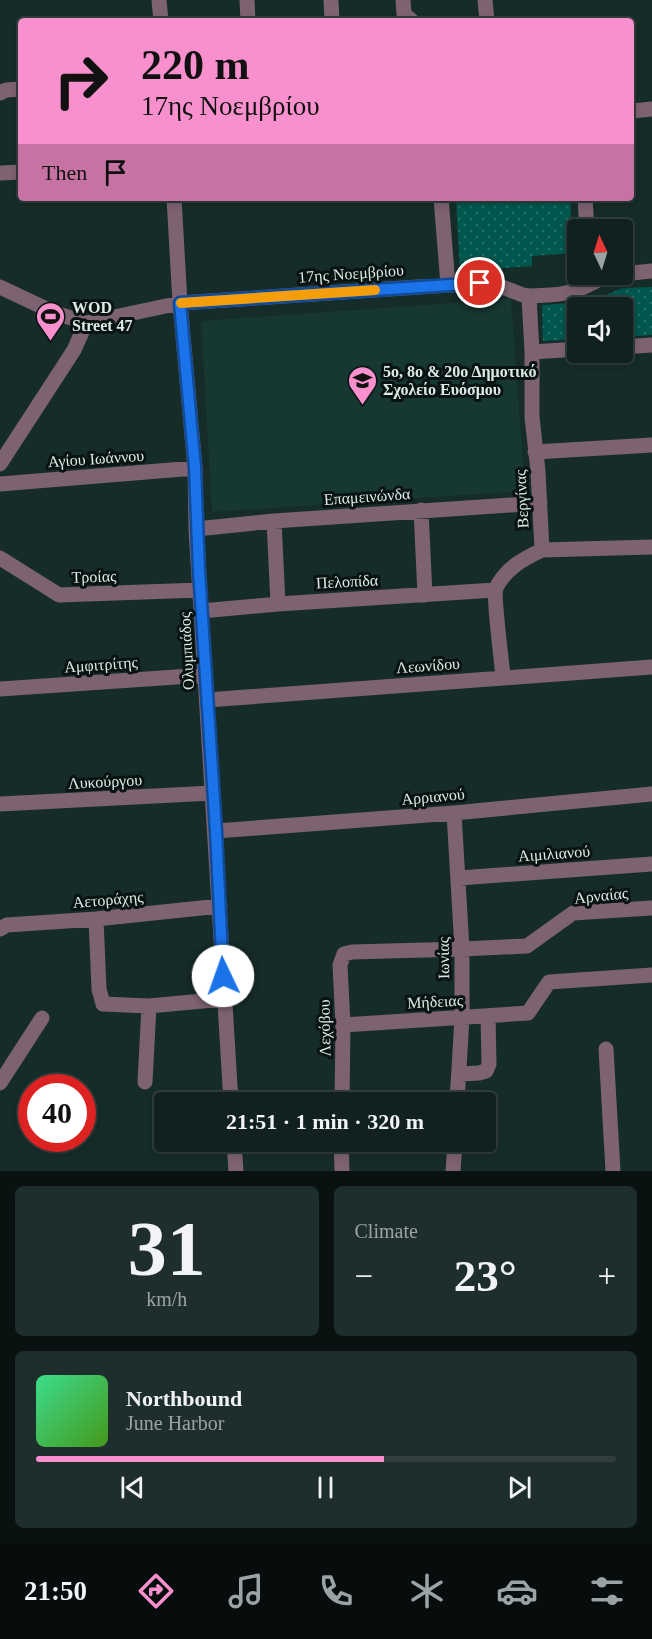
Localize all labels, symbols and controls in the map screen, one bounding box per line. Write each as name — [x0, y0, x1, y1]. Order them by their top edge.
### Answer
icon: right — [42, 42, 120, 120]
text: 220 m — [141, 42, 250, 88]
text: 17ης Νοεμβρίου — [141, 91, 320, 121]
icon: arrive — [99, 156, 132, 189]
text: Then — [42, 160, 87, 185]
north arrow — [567, 219, 633, 285]
map controls — [567, 219, 633, 363]
pin — [454, 257, 505, 308]
street label: 17ης Νοεμβρίου — [298, 261, 405, 287]
icon: arrive — [463, 266, 496, 299]
button: sound — [567, 297, 633, 363]
place label: WOD Street 47 — [72, 299, 133, 334]
sports icon: WOD Street 47 — [35, 300, 67, 342]
place label: 5ο, 8ο & 20ο Δημοτικό Σχολείο Ευόσμου — [383, 363, 536, 399]
school or university icon: 5ο, 8ο & 20ο Δημοτικό Σχολείο Ευόσμου — [346, 364, 378, 406]
street label: Αγίου Ιωάννου — [47, 447, 145, 471]
street label: Βεργίνας — [511, 469, 533, 529]
street label: Επαμεινώνδα — [323, 485, 412, 509]
street label: Τροίας — [71, 567, 117, 587]
street label: Πελοπίδα — [315, 571, 379, 592]
street label: Ολυμπιάδος — [176, 611, 198, 690]
street label: Αμφιτρίτης — [64, 653, 139, 677]
street label: Λεωνίδου — [396, 655, 461, 676]
street label: Λυκούργου — [68, 771, 143, 793]
street label: Αρριανού — [401, 785, 466, 809]
street label: Αιμιλιανού — [517, 842, 591, 865]
street label: Αρναίας — [573, 884, 630, 908]
street label: Αετοράχης — [72, 888, 145, 912]
street label: Ιωνίας — [435, 936, 452, 979]
position arrow — [191, 944, 255, 1008]
street label: Μήδειας — [407, 992, 464, 1012]
street label: Λεχόβου — [316, 999, 334, 1057]
speed limit sign: 40 — [18, 1074, 96, 1152]
text: 21:51 · 1 min · 320 m — [226, 1109, 424, 1134]
text: 31 — [128, 1205, 206, 1292]
text: Climate — [355, 1220, 418, 1242]
text: 23° — [454, 1251, 517, 1301]
text: − — [355, 1258, 373, 1294]
text: + — [597, 1258, 616, 1294]
text: km/h — [146, 1288, 187, 1310]
text: Northbound — [126, 1386, 242, 1411]
text: June Harbor — [126, 1412, 224, 1434]
icon: previous — [116, 1471, 149, 1504]
icon: pause — [309, 1471, 342, 1504]
icon: next — [503, 1471, 536, 1504]
icon: directions — [135, 1570, 177, 1612]
icon: music — [225, 1570, 267, 1612]
icon: phone — [315, 1570, 357, 1612]
icon: climate — [406, 1570, 448, 1612]
icon: car — [496, 1570, 538, 1612]
icon: filters — [586, 1570, 628, 1612]
text: 21:50 — [24, 1576, 87, 1606]

